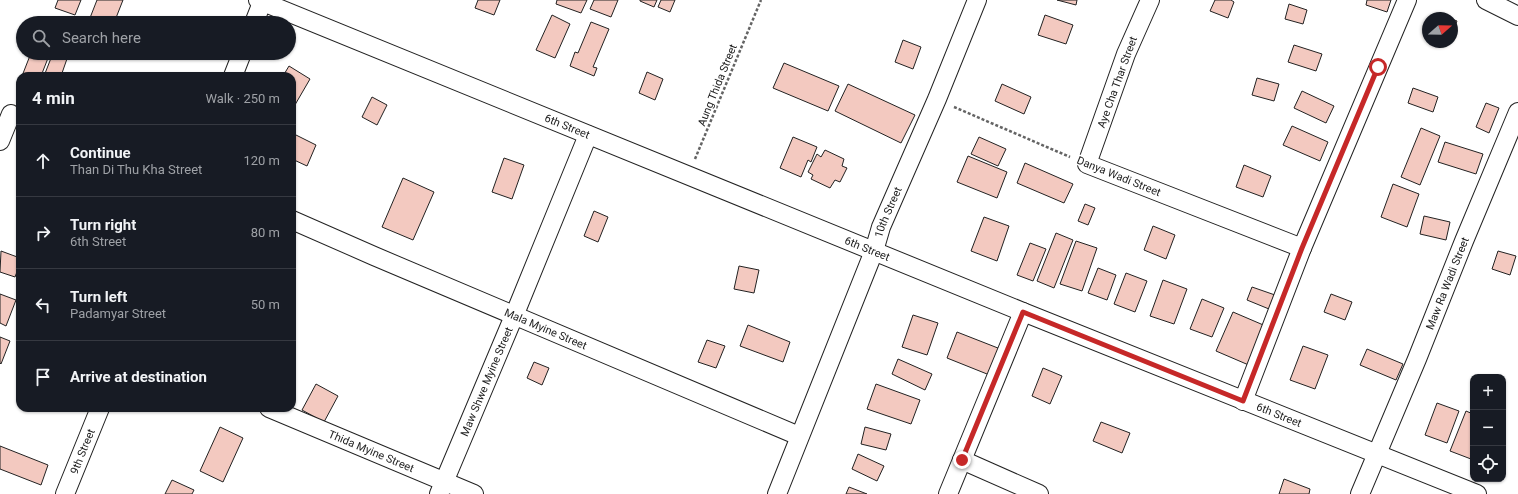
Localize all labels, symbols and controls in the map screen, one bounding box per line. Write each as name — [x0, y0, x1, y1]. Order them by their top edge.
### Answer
north arrow — [1422, 12, 1458, 48]
search box — [16, 16, 296, 60]
icon: search — [30, 27, 52, 49]
text: Search here — [62, 29, 141, 47]
street label: Aye Cha Thar Street — [1095, 34, 1140, 130]
street label: Aung Thida Street — [695, 42, 740, 128]
route start — [1369, 58, 1387, 76]
text: 4 min — [32, 88, 75, 108]
text: Walk · 250 m — [205, 91, 280, 106]
street label: 6th Street — [543, 112, 592, 142]
text: Continue — [70, 144, 131, 162]
icon: ahead — [32, 150, 54, 172]
text: 120 m — [243, 153, 280, 168]
street label: Danya Wadi Street — [1075, 154, 1163, 199]
text: Than Di Thu Kha Street — [70, 162, 202, 177]
street label: 10th Street — [872, 185, 905, 239]
text: Turn right — [70, 216, 136, 234]
icon: right — [32, 222, 54, 244]
text: 80 m — [251, 225, 280, 240]
text: 6th Street — [70, 234, 126, 249]
street label: 6th Street — [843, 234, 892, 264]
street label: Maw Ra Wadi Street — [1423, 235, 1472, 332]
text: Turn left — [70, 288, 127, 306]
icon: left — [32, 294, 54, 316]
text: 50 m — [251, 297, 280, 312]
text: Padamyar Street — [70, 306, 166, 321]
street label: Mala Myine Street — [502, 306, 589, 353]
street label: Maw Shwe Myine Street — [458, 325, 516, 438]
icon: arrive — [32, 366, 54, 388]
text: Arrive at destination — [70, 368, 207, 386]
map controls — [1470, 374, 1506, 482]
button: + — [1470, 374, 1506, 410]
street label: 6th Street — [1254, 400, 1304, 430]
button: − — [1470, 410, 1506, 446]
street label: 9th Street — [68, 427, 98, 476]
street label: Thida Myine Street — [326, 428, 416, 475]
button: locate — [1470, 446, 1506, 482]
route end — [953, 451, 971, 469]

